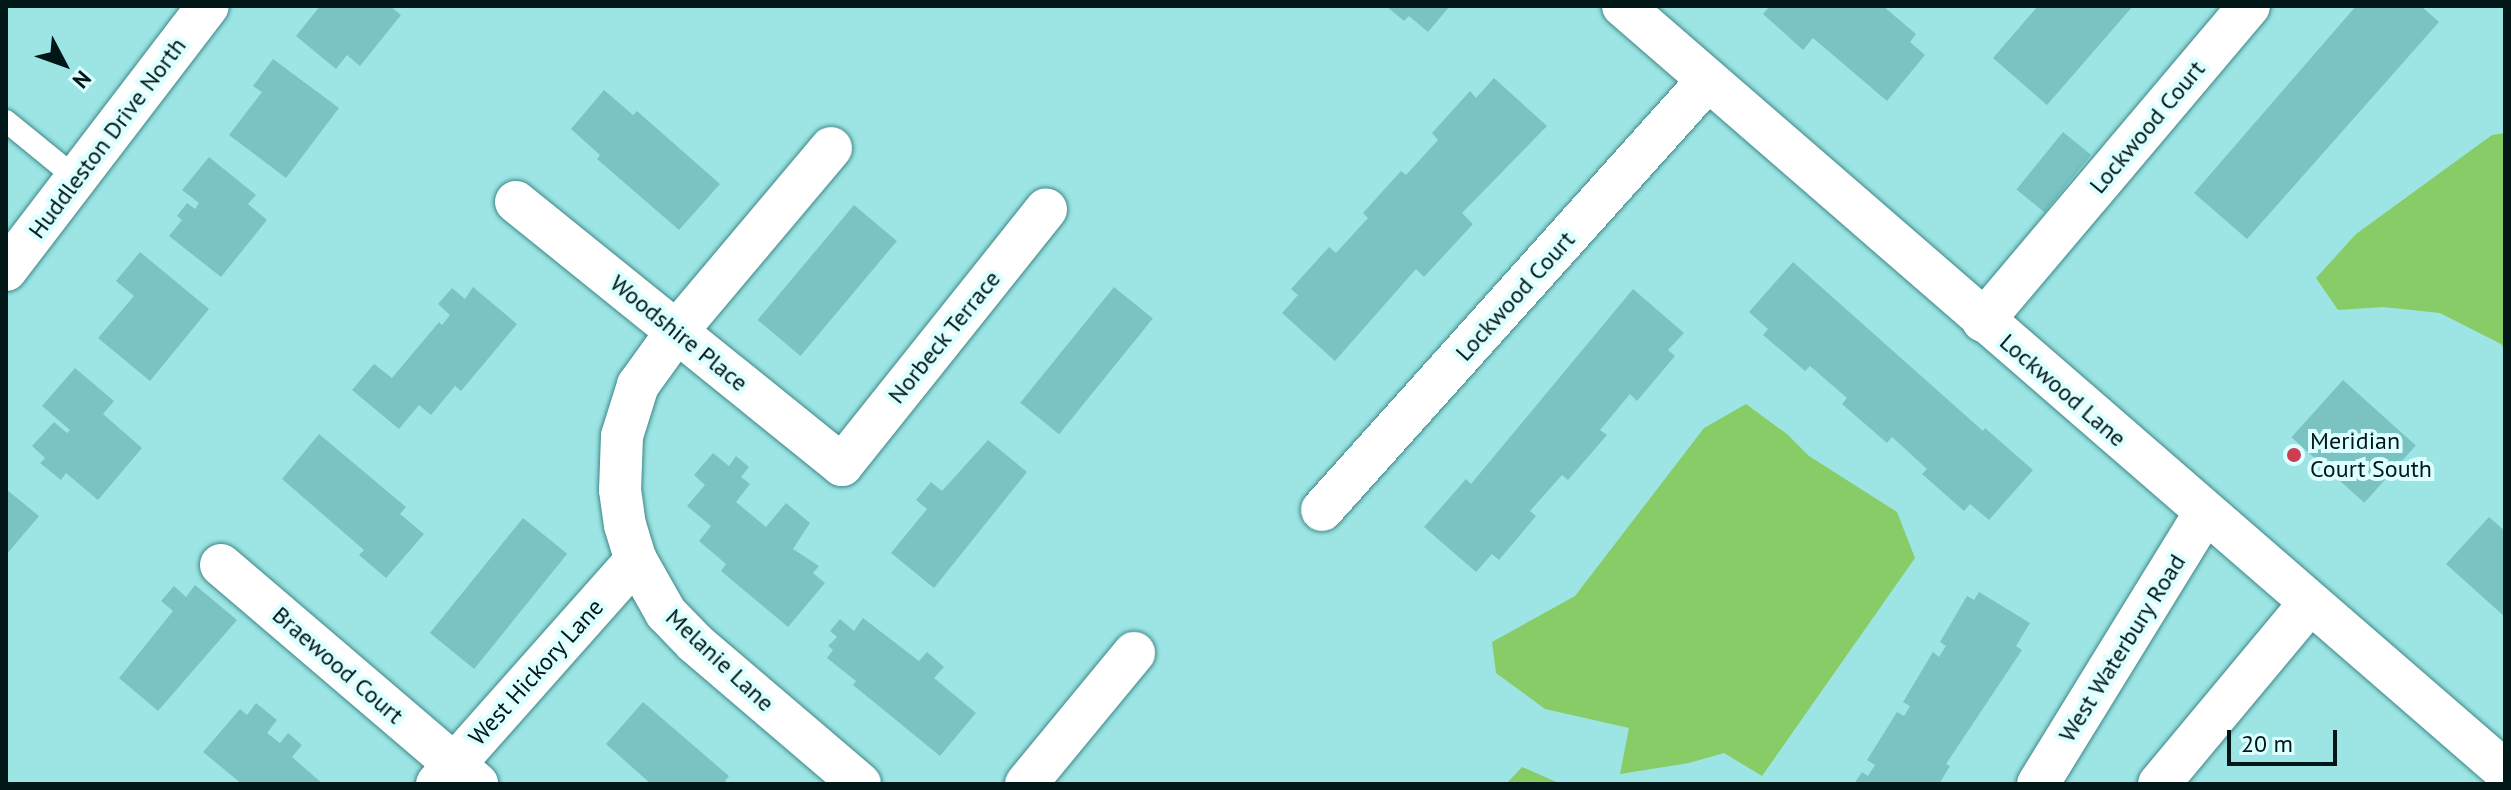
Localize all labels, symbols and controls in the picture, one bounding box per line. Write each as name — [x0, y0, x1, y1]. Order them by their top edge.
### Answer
north arrow — [24, 24, 104, 104]
street label: Huddleston Drive North — [22, 32, 192, 244]
street label: Lockwood Court — [2083, 55, 2211, 199]
street label: Lockwood Court — [1449, 225, 1581, 367]
street label: Norbeck Terrace — [881, 264, 1007, 410]
street label: Woodshire Place — [604, 269, 754, 397]
street label: Lockwood Lane — [1994, 327, 2132, 453]
place label: Meridian Court South — [2310, 427, 2432, 483]
marker: Meridian Court South — [2285, 446, 2303, 464]
street label: West Waterbury Road — [2052, 548, 2192, 748]
street label: West Hickory Lane — [462, 592, 610, 752]
street label: Braewood Court — [267, 600, 409, 730]
street label: Melanie Lane — [660, 603, 780, 717]
scale bar — [2231, 714, 2341, 764]
text: 20 m — [2241, 728, 2293, 759]

